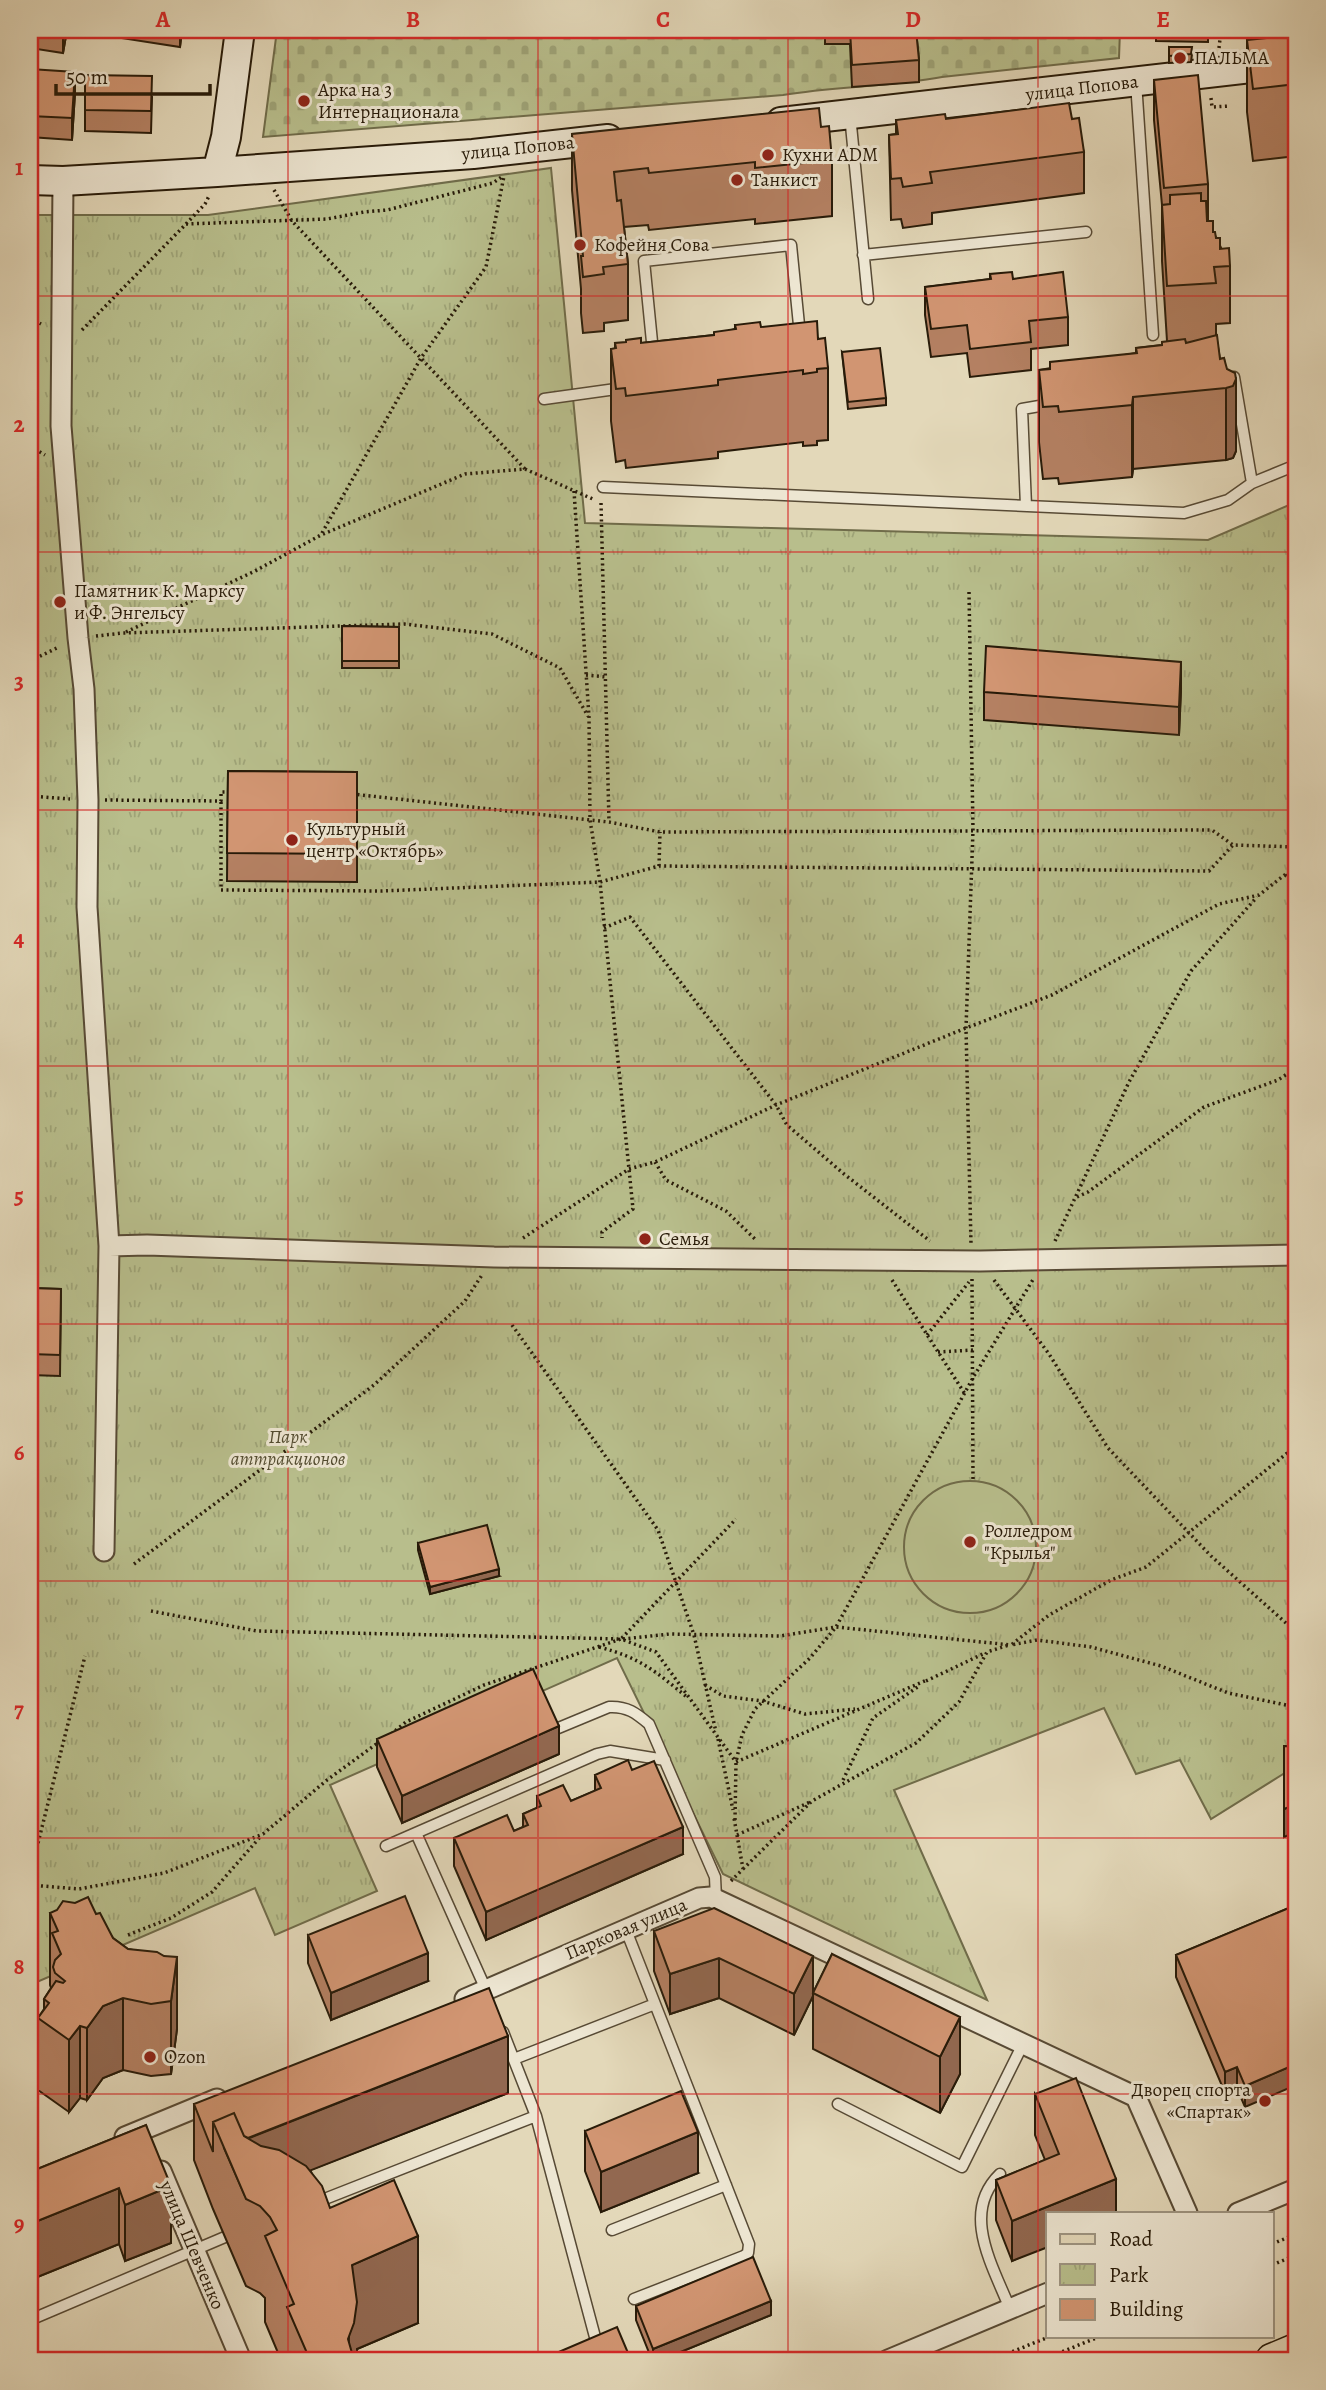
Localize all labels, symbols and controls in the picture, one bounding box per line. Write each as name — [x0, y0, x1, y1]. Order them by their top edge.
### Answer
text: A — [155, 4, 171, 35]
text: B — [406, 4, 420, 35]
text: C — [656, 4, 670, 35]
text: D — [905, 4, 921, 35]
text: E — [1156, 4, 1170, 35]
place label: ПАЛЬМА — [1194, 45, 1270, 71]
marker: ПАЛЬМА — [1172, 50, 1188, 66]
scale bar — [56, 52, 210, 96]
text: 50 m — [66, 63, 108, 91]
street label: улица Попова — [1023, 68, 1140, 108]
place label: Арка на 3 Интернационала — [317, 77, 460, 125]
marker: Арка на 3 Интернационала — [296, 93, 312, 109]
street label: улица Попова — [459, 129, 576, 167]
place label: Кухни ADM — [782, 142, 878, 168]
marker: Кухни ADM — [760, 147, 776, 163]
text: 1 — [15, 152, 23, 183]
place label: Танкист — [751, 167, 818, 193]
marker: Танкист — [729, 172, 745, 188]
place label: Кофейня Сова — [594, 232, 710, 258]
marker: Кофейня Сова — [572, 237, 588, 253]
text: 2 — [13, 409, 25, 440]
place label: Памятник К. Марксу и Ф. Энгельсу — [74, 578, 245, 626]
marker: Памятник К. Марксу и Ф. Энгельсу — [52, 594, 68, 610]
text: 3 — [14, 666, 24, 697]
place label: Культурный центр «Октябрь» — [306, 816, 444, 864]
marker: Культурный центр «Октябрь» — [284, 832, 300, 848]
text: 4 — [14, 923, 25, 954]
text: 5 — [14, 1180, 24, 1211]
place label: Семья — [659, 1226, 709, 1252]
marker: Семья — [637, 1231, 653, 1247]
park label: Парк аттракционов — [231, 1424, 345, 1472]
text: 6 — [14, 1437, 25, 1468]
place label: Ролледром "Крылья" — [984, 1518, 1072, 1566]
marker: Ролледром "Крылья" — [962, 1534, 978, 1550]
text: 7 — [14, 1694, 24, 1725]
street label: Парковая улица — [561, 1892, 691, 1966]
text: 8 — [13, 1951, 25, 1982]
place label: Ozon — [164, 2044, 206, 2070]
marker: Ozon — [142, 2049, 158, 2065]
place label: Дворец спорта «Спартак» — [1131, 2077, 1251, 2125]
marker: Дворец спорта «Спартак» — [1257, 2093, 1273, 2109]
street label: улица Шевченко — [153, 2176, 231, 2313]
text: 9 — [14, 2208, 24, 2239]
legend — [1046, 2212, 1274, 2338]
text: Road — [1109, 2225, 1153, 2253]
text: Park — [1109, 2261, 1149, 2289]
text: Building — [1109, 2295, 1184, 2323]

